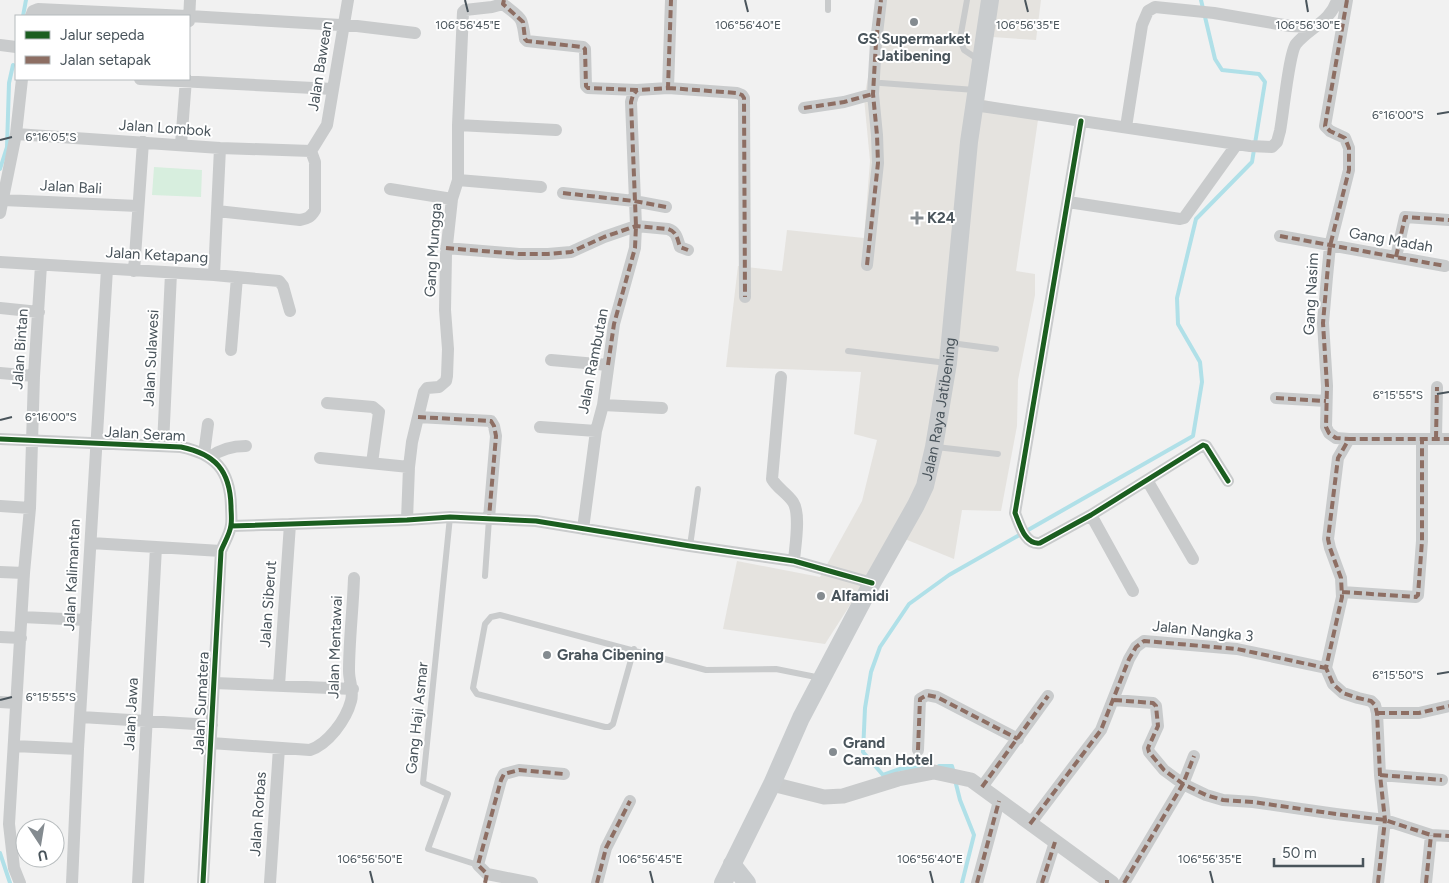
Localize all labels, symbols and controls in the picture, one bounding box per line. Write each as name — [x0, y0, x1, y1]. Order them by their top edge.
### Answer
legend — [15, 15, 190, 80]
marker: GS Supermarket Jatibening — [908, 16, 920, 28]
text: 106°56'45"E — [435, 18, 501, 32]
text: 106°56'40"E — [715, 18, 781, 32]
text: 106°56'35"E — [996, 18, 1060, 32]
text: 106°56'30"E — [1275, 18, 1341, 32]
street label: Jalan Bawean — [304, 20, 336, 112]
text: Jalur sepeda — [60, 26, 145, 44]
place label: GS Supermarket Jatibening — [857, 30, 971, 65]
text: Jalan setapak — [60, 51, 151, 69]
text: 6°16'00"S — [1372, 108, 1424, 122]
street label: Jalan Lombok — [118, 116, 212, 140]
text: 6°16'05"S — [25, 130, 77, 144]
street label: Jalan Bali — [40, 176, 102, 198]
street label: Gang Mungga — [421, 202, 445, 298]
place label: K24 — [927, 209, 956, 227]
marker: K24 — [911, 212, 923, 224]
street label: Gang Madah — [1348, 224, 1434, 256]
street label: Jalan Ketapang — [105, 243, 209, 267]
street label: Gang Nasim — [1300, 252, 1322, 336]
street label: Jalan Rambutan — [574, 307, 612, 415]
street label: Jalan Bintan — [8, 308, 32, 390]
street label: Jalan Sulawesi — [139, 309, 163, 407]
street label: Jalan Raya Jatibening — [918, 337, 959, 482]
text: 6°15'55"S — [1373, 388, 1423, 402]
text: 6°16'00"S — [25, 410, 77, 424]
street label: Jalan Seram — [104, 423, 186, 445]
street label: Jalan Kalimantan — [60, 518, 84, 632]
street label: Jalan Siberut — [256, 560, 280, 648]
place label: Alfamidi — [831, 587, 889, 605]
marker: Alfamidi — [815, 590, 827, 602]
street label: Jalan Mentawai — [324, 595, 346, 699]
street label: Jalan Nangka 3 — [1152, 617, 1254, 645]
place label: Graha Cibening — [557, 646, 664, 664]
marker: Graha Cibening — [541, 649, 553, 661]
street label: Jalan Sumatera — [189, 651, 213, 755]
street label: Gang Haji Asmar — [402, 661, 432, 775]
text: 6°15'50"S — [1372, 668, 1424, 682]
street label: Jalan Jawa — [120, 677, 142, 751]
text: 6°15'55"S — [26, 690, 76, 704]
place label: Grand Caman Hotel — [843, 734, 933, 769]
marker: Grand Caman Hotel — [827, 746, 839, 758]
street label: Jalan Rorbas — [246, 771, 270, 857]
north arrow — [15, 818, 65, 868]
scale bar — [1274, 836, 1363, 868]
text: 50 m — [1282, 844, 1317, 862]
text: U — [36, 846, 49, 865]
text: 106°56'50"E — [337, 852, 403, 866]
text: 106°56'45"E — [617, 852, 683, 866]
text: 106°56'40"E — [897, 852, 963, 866]
text: 106°56'35"E — [1178, 852, 1242, 866]

